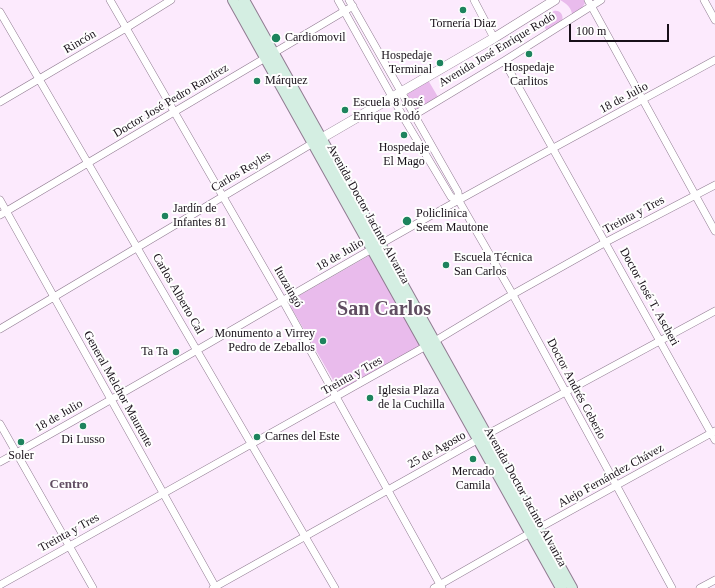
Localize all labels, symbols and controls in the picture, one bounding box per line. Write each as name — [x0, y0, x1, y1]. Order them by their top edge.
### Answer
marker: Tornería Diaz — [458, 5, 468, 15]
street label: Avenida José Enrique Rodó — [436, 9, 558, 91]
scale bar — [571, 16, 671, 42]
place label: Tornería Diaz — [430, 17, 496, 31]
text: 100 m — [576, 24, 606, 38]
street label: Rincón — [61, 27, 99, 57]
place label: Cardiomovil — [285, 31, 346, 45]
marker: Cardiomovil — [270, 32, 282, 44]
place label: Hospedaje Terminal — [381, 49, 432, 77]
marker: Hospedaje Carlitos — [524, 49, 534, 59]
marker: Hospedaje Terminal — [435, 58, 445, 68]
street label: Doctor José Pedro Ramírez — [111, 61, 231, 141]
place label: Hospedaje Carlitos — [504, 61, 554, 89]
place label: Márquez — [265, 74, 308, 88]
marker: Márquez — [252, 76, 262, 86]
street label: 18 de Julio — [597, 79, 651, 117]
place label: Escuela 8 José Enrique Rodó — [353, 96, 423, 124]
marker: Escuela 8 José Enrique Rodó — [340, 105, 350, 115]
marker: Hospedaje El Mago — [399, 130, 409, 140]
place label: Hospedaje El Mago — [379, 141, 429, 169]
street label: Avenida Doctor Jacinto Alvariza — [324, 142, 412, 286]
street label: Carlos Reyles — [209, 149, 273, 195]
street label: Treinta y Tres — [601, 193, 667, 237]
place label: Jardín de Infantes 81 — [173, 202, 227, 230]
place label: Policlinica Seem Mautone — [416, 207, 488, 235]
marker: Jardín de Infantes 81 — [160, 211, 170, 221]
marker: Policlinica Seem Mautone — [401, 215, 413, 227]
street label: 18 de Julio — [314, 236, 366, 274]
street label: Doctor José T. Ascheri — [616, 246, 682, 348]
street label: Carlos Alberto Cal — [149, 251, 207, 337]
place label: Escuela Técnica San Carlos — [454, 251, 532, 279]
marker: Escuela Técnica San Carlos — [441, 260, 451, 270]
street label: Ituzaingó — [270, 264, 306, 310]
district label: San Carlos — [337, 298, 431, 322]
place label: Monumento a Virrey Pedro de Zeballos — [214, 327, 315, 355]
street label: General Melchor Maurente — [80, 328, 156, 450]
marker: Monumento a Virrey Pedro de Zeballos — [318, 336, 328, 346]
street label: Doctor Andrés Ceberio — [543, 336, 609, 442]
place label: Ta Ta — [141, 345, 168, 359]
marker: Ta Ta — [171, 347, 181, 357]
street label: Treinta y Tres — [319, 353, 385, 399]
place label: Iglesia Plaza de la Cuchilla — [378, 384, 445, 412]
marker: Iglesia Plaza de la Cuchilla — [365, 393, 375, 403]
street label: 18 de Julio — [33, 397, 85, 435]
marker: Di Lusso — [78, 421, 88, 431]
street label: Avenida Doctor Jacinto Alvariza — [481, 425, 569, 569]
street label: 25 de Agosto — [406, 428, 468, 472]
place label: Carnes del Este — [265, 430, 340, 444]
marker: Carnes del Este — [252, 432, 262, 442]
place label: Di Lusso — [61, 433, 105, 447]
marker: Soler — [16, 437, 26, 447]
street label: Alejo Fernández Chávez — [556, 441, 666, 511]
place label: Soler — [8, 449, 34, 463]
marker: Mercado Camila — [468, 454, 478, 464]
place label: Mercado Camila — [452, 465, 494, 493]
district label: Centro — [50, 477, 88, 493]
street label: Treinta y Tres — [36, 510, 102, 556]

